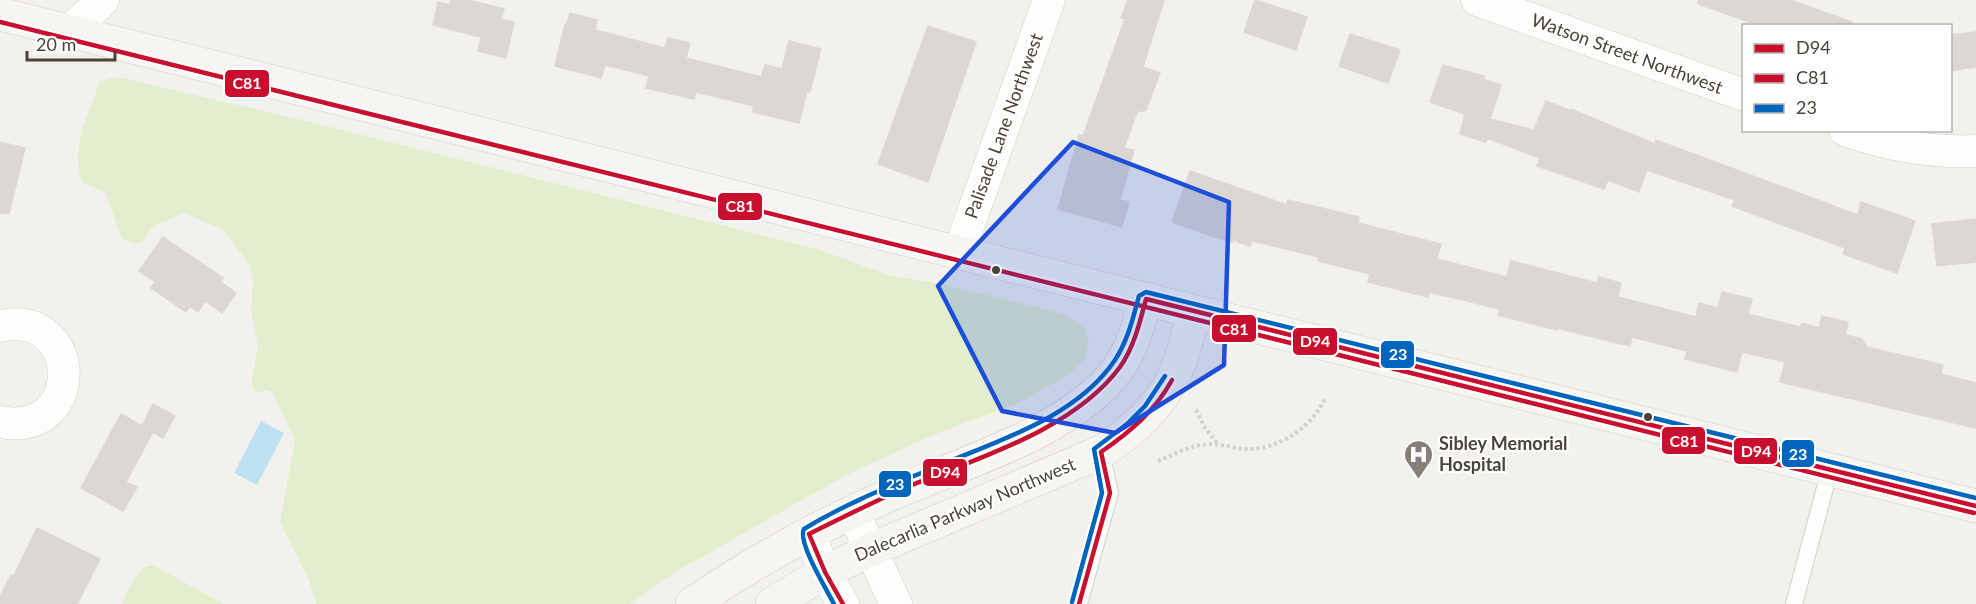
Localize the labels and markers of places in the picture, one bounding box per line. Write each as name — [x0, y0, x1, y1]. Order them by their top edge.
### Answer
unlabelled marker — [990, 264, 1002, 276]
unlabelled marker — [1642, 411, 1654, 423]
place label: Sibley Memorial Hospital — [1439, 432, 1568, 475]
hospital icon: Sibley Memorial Hospital — [1402, 438, 1434, 480]

